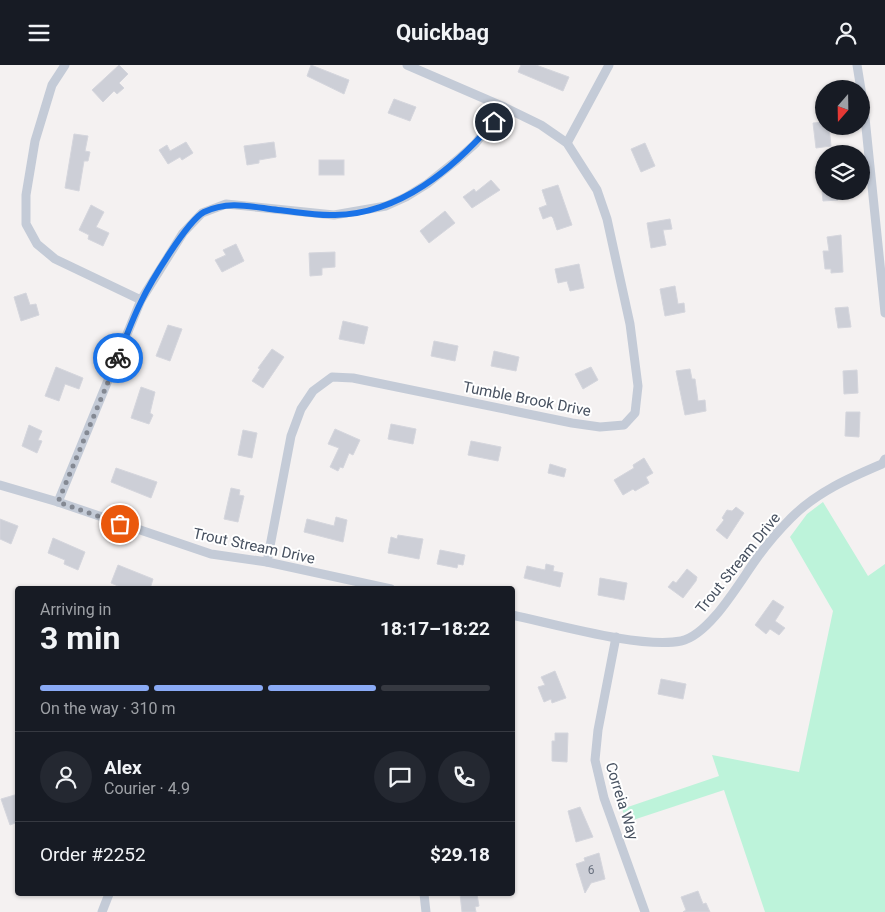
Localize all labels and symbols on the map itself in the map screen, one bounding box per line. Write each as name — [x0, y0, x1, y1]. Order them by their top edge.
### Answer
north arrow — [815, 80, 870, 135]
pin — [473, 101, 515, 143]
courier — [93, 333, 143, 383]
street label: Tumble Brook Drive — [462, 378, 592, 420]
pin — [99, 503, 141, 545]
street label: Trout Stream Drive — [692, 509, 784, 617]
street label: Trout Stream Drive — [191, 524, 317, 568]
street label: Correia Way — [602, 760, 642, 842]
house number: 6 — [588, 863, 595, 877]

